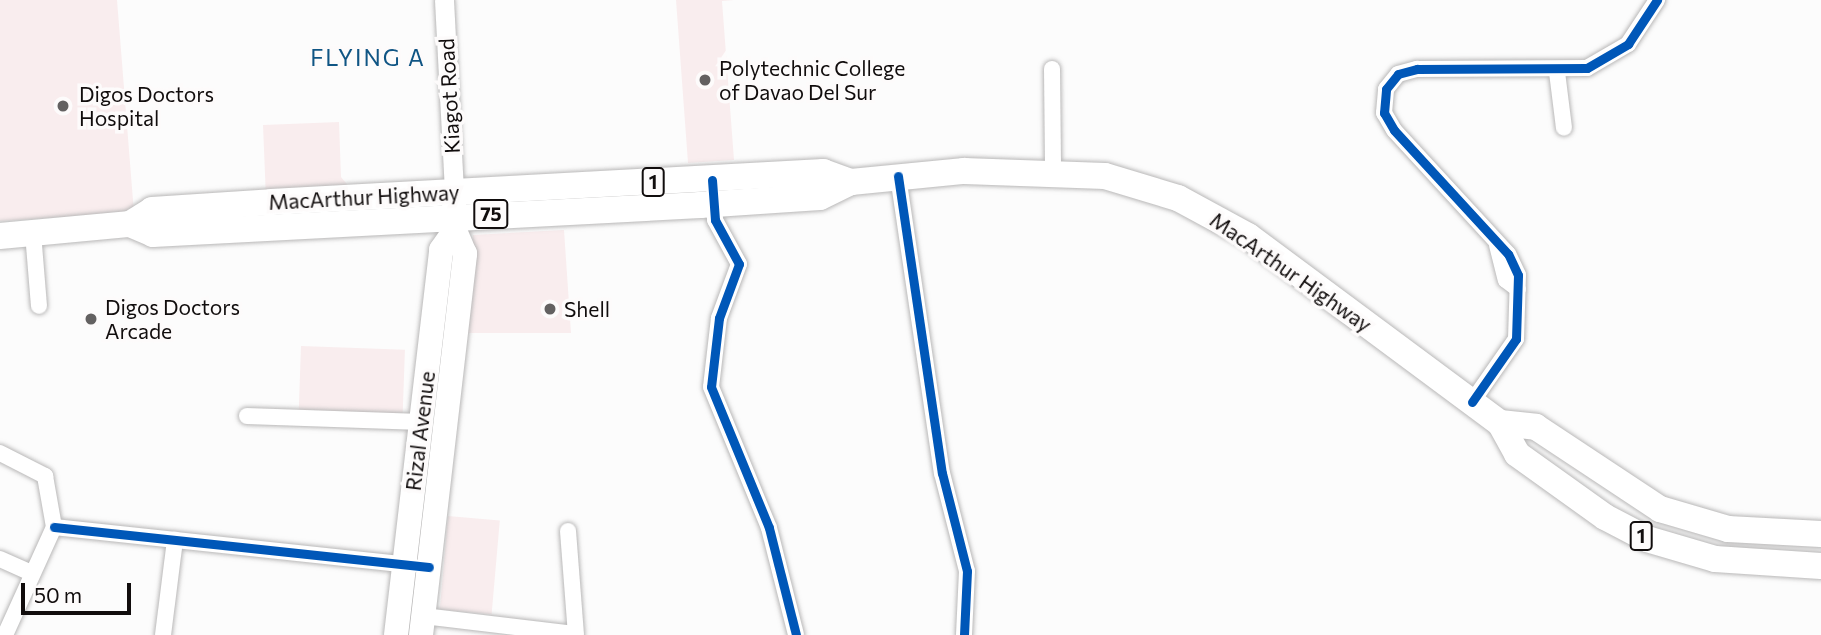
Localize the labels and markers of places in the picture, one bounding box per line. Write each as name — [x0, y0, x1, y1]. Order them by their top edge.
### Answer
place label: Polytechnic College of Davao Del Sur — [719, 55, 905, 105]
marker: Polytechnic College of Davao Del Sur — [697, 72, 713, 88]
place label: Digos Doctors Hospital — [79, 81, 214, 131]
marker: Digos Doctors Hospital — [53, 96, 73, 116]
place label: Digos Doctors Arcade — [105, 294, 240, 344]
place label: Shell — [564, 296, 610, 322]
marker: Shell — [542, 301, 558, 317]
marker: Digos Doctors Arcade — [83, 311, 99, 327]

